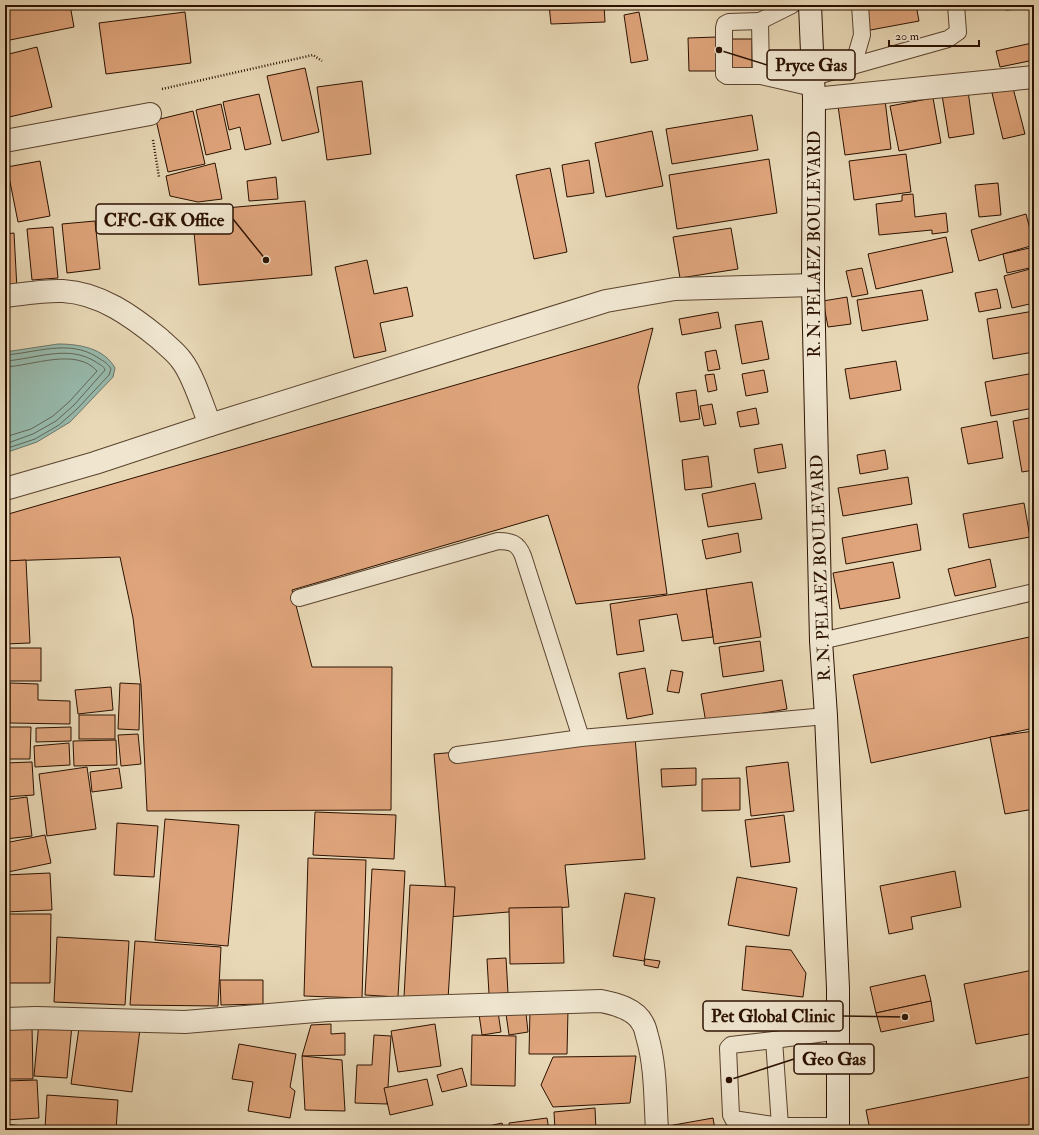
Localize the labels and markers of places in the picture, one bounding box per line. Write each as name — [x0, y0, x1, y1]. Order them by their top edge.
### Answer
callout: Pryce Gas — [767, 50, 855, 80]
callout: CFC-GK Office — [96, 204, 233, 234]
callout: Pet Global Clinic — [703, 1001, 843, 1031]
callout: Geo Gas — [794, 1044, 874, 1074]

